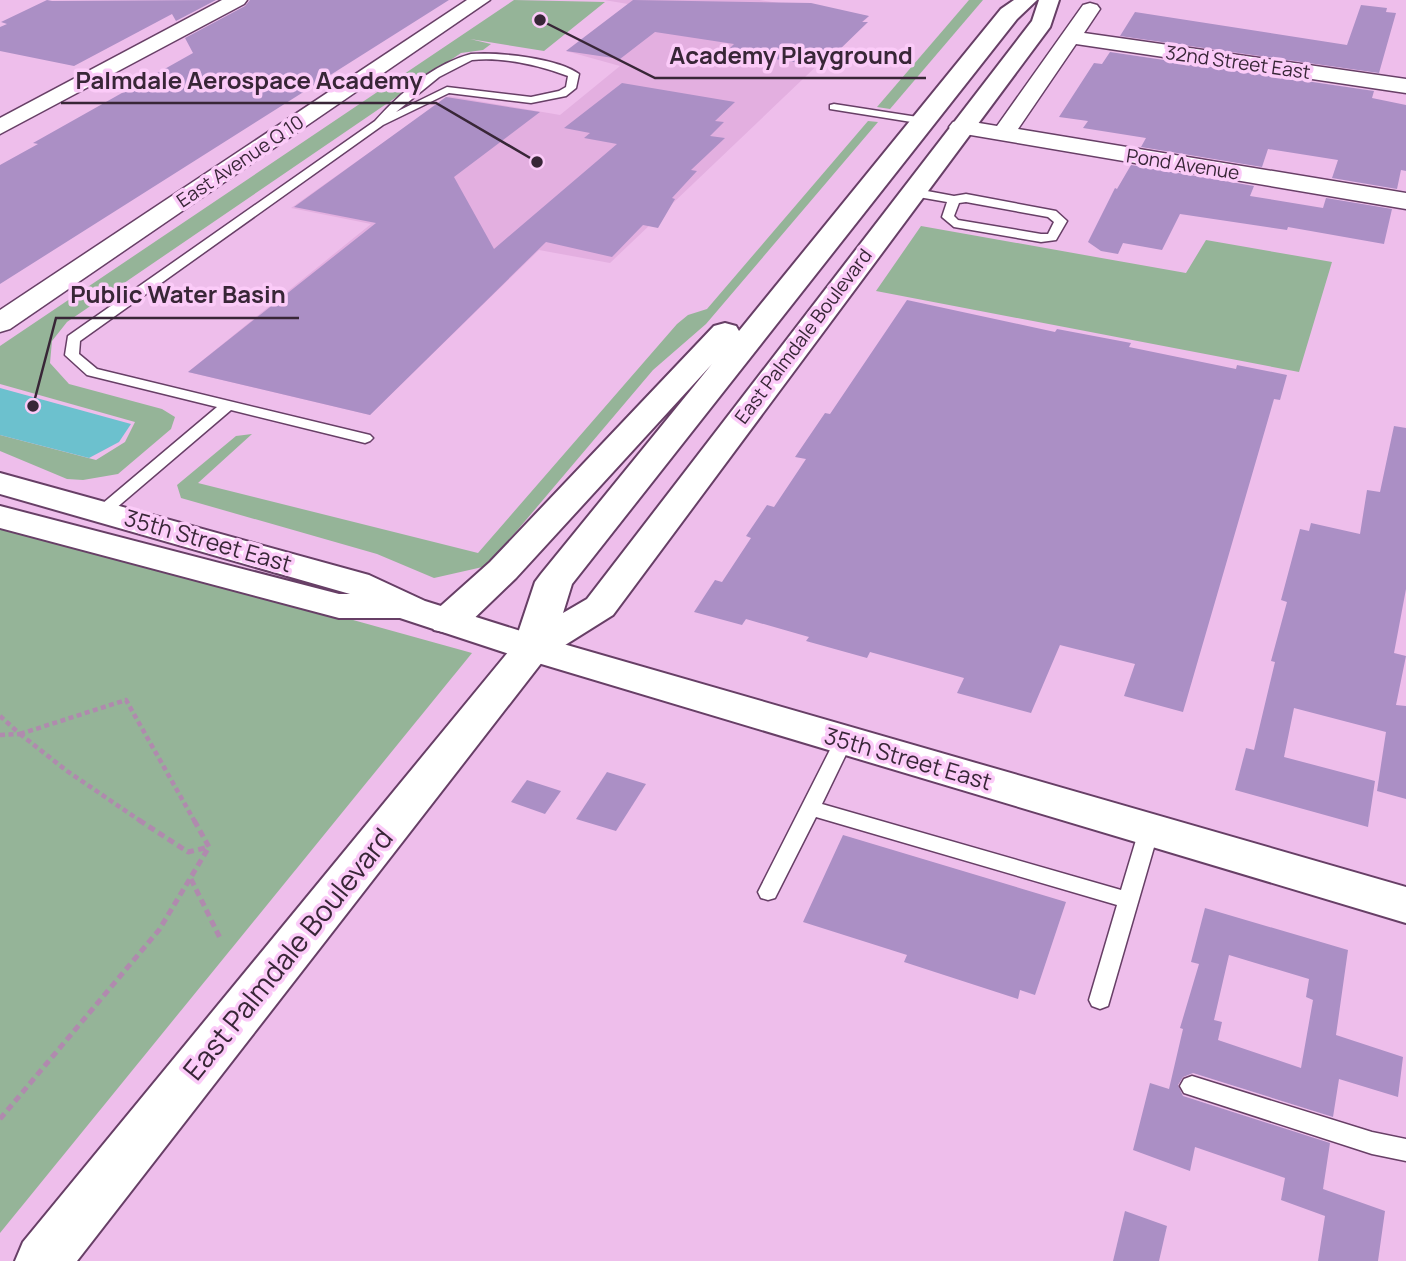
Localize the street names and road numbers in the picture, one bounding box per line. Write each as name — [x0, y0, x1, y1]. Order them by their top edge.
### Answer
street label: 32nd Street East — [1164, 39, 1312, 85]
street label: East Avenue Q 10 — [171, 109, 309, 213]
street label: Pond Avenue — [1125, 142, 1241, 186]
street label: East Palmdale Boulevard — [729, 243, 877, 429]
street label: 35th Street East — [121, 501, 296, 579]
street label: 35th Street East — [821, 719, 996, 797]
street label: East Palmdale Boulevard — [174, 820, 401, 1087]

